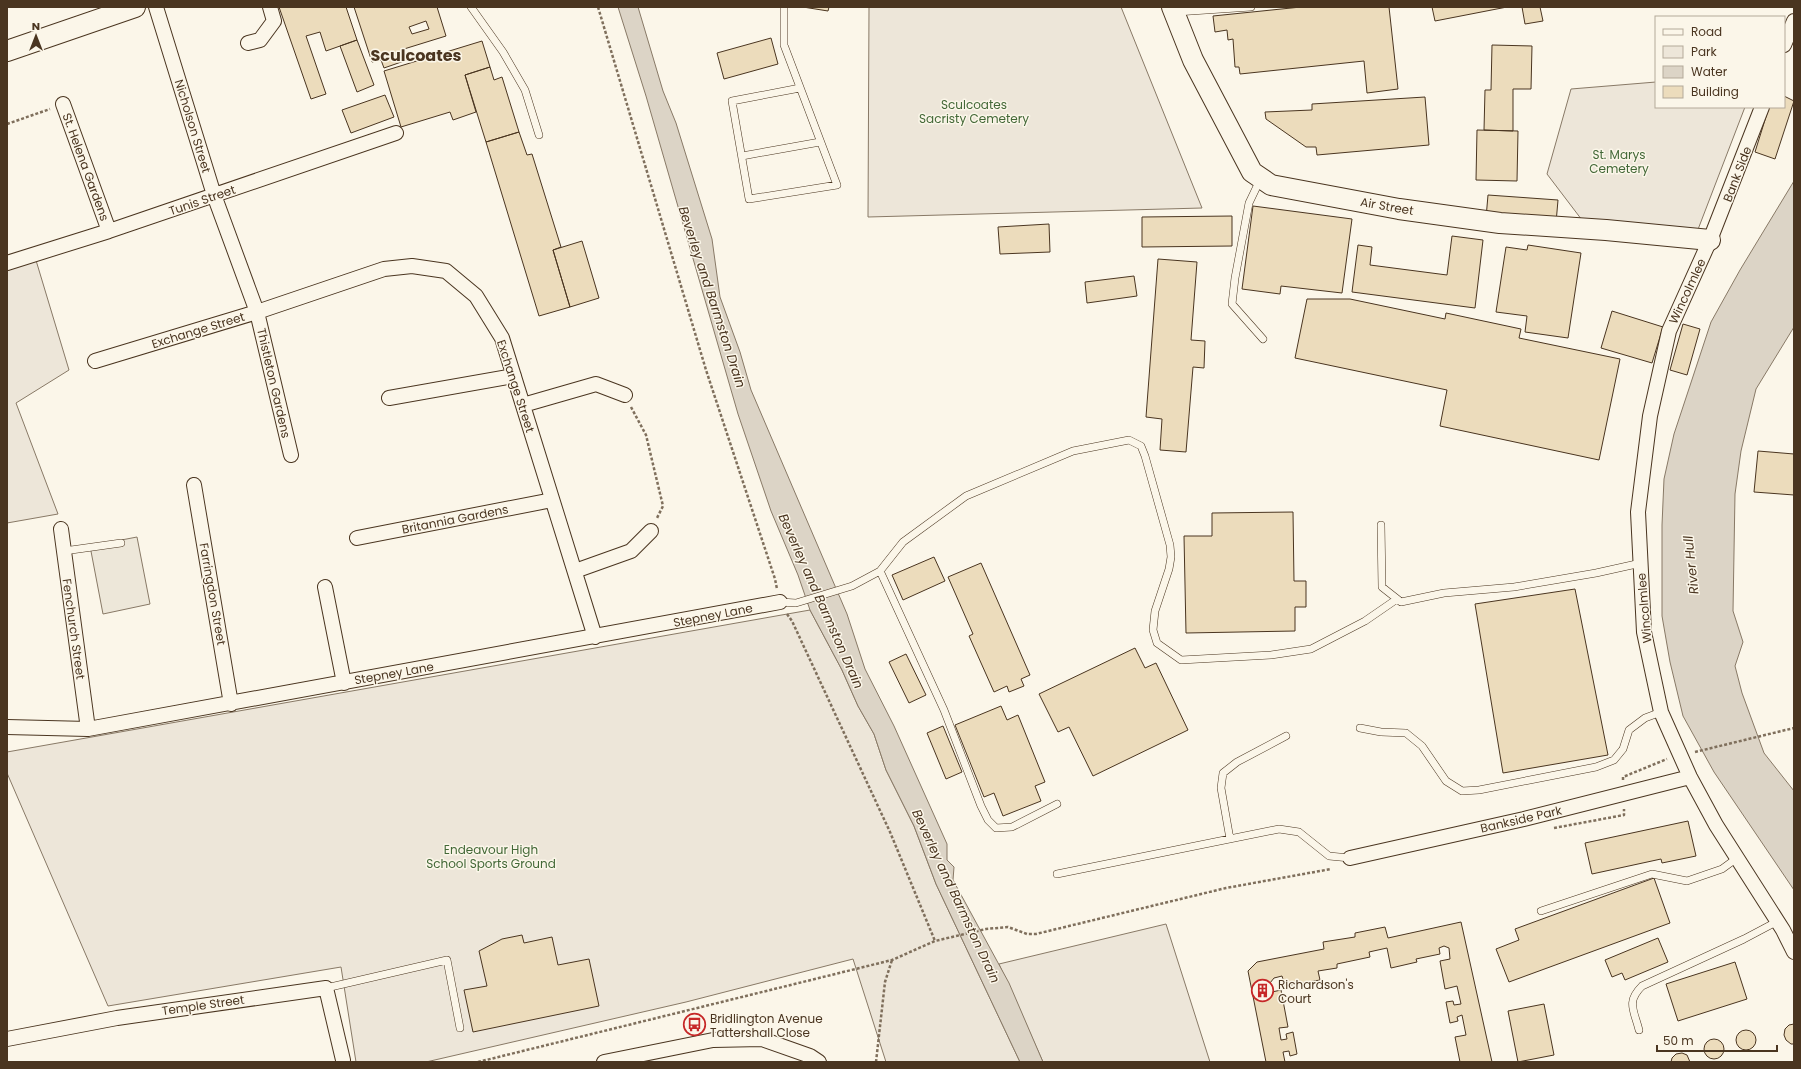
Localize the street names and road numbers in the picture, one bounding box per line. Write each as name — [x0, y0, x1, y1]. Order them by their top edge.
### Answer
street label: Nicholson Street — [171, 77, 215, 175]
street label: St. Helena Gardens — [59, 111, 113, 223]
street label: Bank Side — [1719, 144, 1755, 204]
street label: Tunis Street — [166, 181, 238, 219]
street label: Air Street — [1359, 193, 1415, 219]
street label: Wincolmlee — [1664, 255, 1710, 327]
street label: Exchange Street — [149, 308, 247, 352]
street label: Thistleton Gardens — [253, 326, 295, 440]
street label: Exchange Street — [493, 337, 539, 435]
street label: Britannia Gardens — [400, 500, 510, 538]
street label: Farringdon Street — [196, 541, 230, 647]
street label: Wincolmlee — [1632, 572, 1656, 644]
street label: Fenchurch Street — [59, 578, 89, 680]
street label: Stepney Lane — [672, 599, 754, 631]
street label: Stepney Lane — [353, 658, 435, 688]
street label: Bankside Park — [1479, 801, 1564, 837]
street label: Temple Street — [161, 991, 245, 1019]

